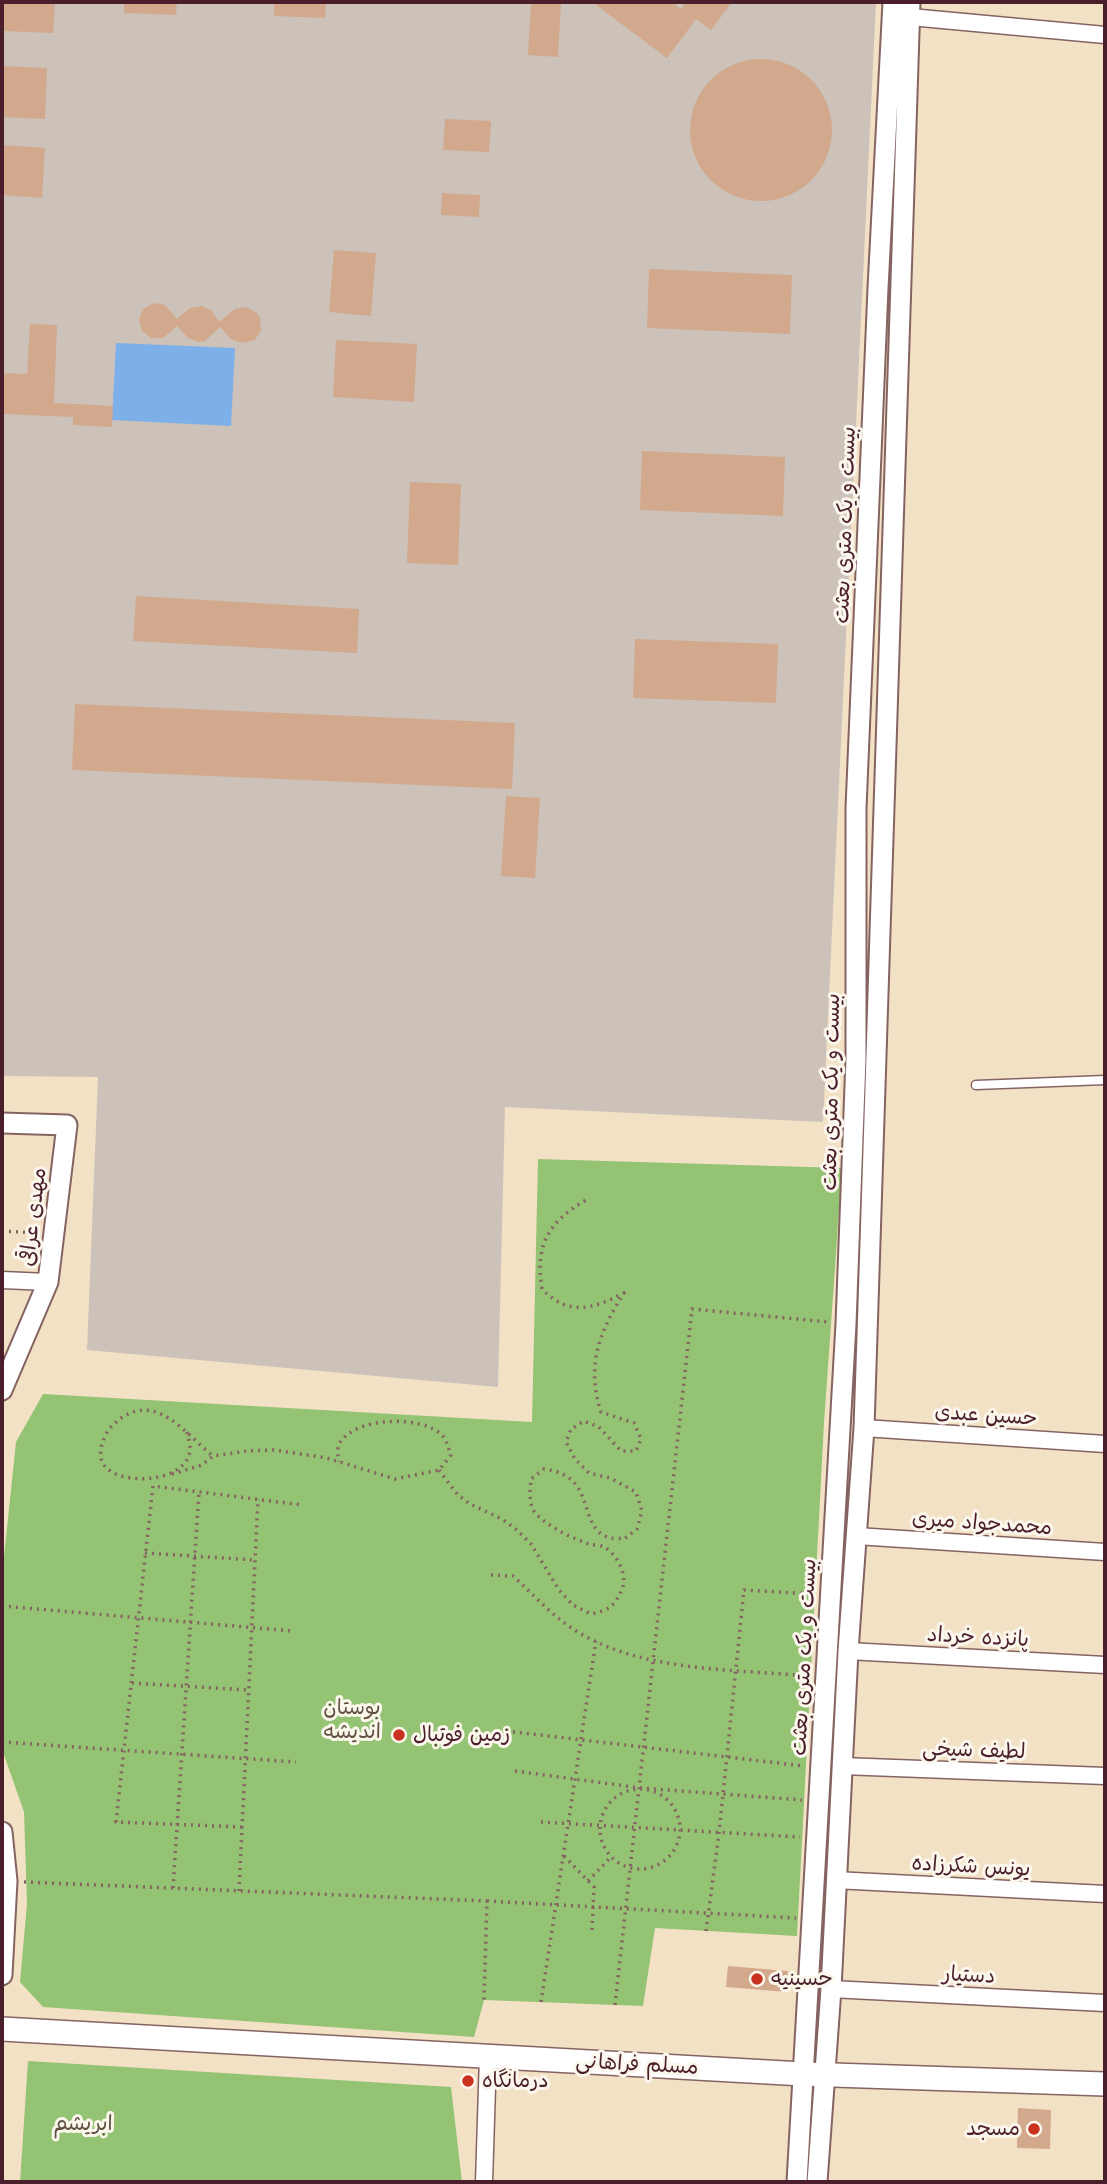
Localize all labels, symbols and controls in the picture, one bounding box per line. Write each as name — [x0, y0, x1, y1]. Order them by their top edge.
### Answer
street label: بیست و یک متری بعثت — [829, 426, 861, 624]
street label: بیست و یک متری بعثت — [817, 993, 845, 1191]
street label: مهدی عراقی — [14, 1166, 52, 1268]
street label: حسین عبدی — [934, 1399, 1038, 1431]
street label: محمدجواد میری — [911, 1506, 1053, 1540]
street label: بیست و یک متری بعثت — [786, 1558, 822, 1756]
street label: پانزده خرداد — [926, 1622, 1030, 1652]
park label: بوستان اندیشه — [323, 1695, 381, 1745]
place label: زمین فوتبال — [413, 1722, 510, 1748]
marker: زمین فوتبال — [391, 1727, 407, 1743]
street label: لطیف شیخی — [922, 1736, 1026, 1764]
street label: یونس شکرزاده — [911, 1850, 1031, 1882]
street label: دستیار — [942, 1961, 996, 1989]
place label: حسینیه — [771, 1966, 833, 1992]
marker: حسینیه — [749, 1971, 765, 1987]
street label: مسلم فراهانی — [575, 2048, 699, 2080]
place label: درمانگاه — [482, 2068, 549, 2094]
marker: درمانگاه — [460, 2073, 476, 2089]
park label: ابریشم — [53, 2111, 113, 2137]
place label: مسجد — [966, 2116, 1020, 2142]
marker: مسجد — [1026, 2121, 1042, 2137]

